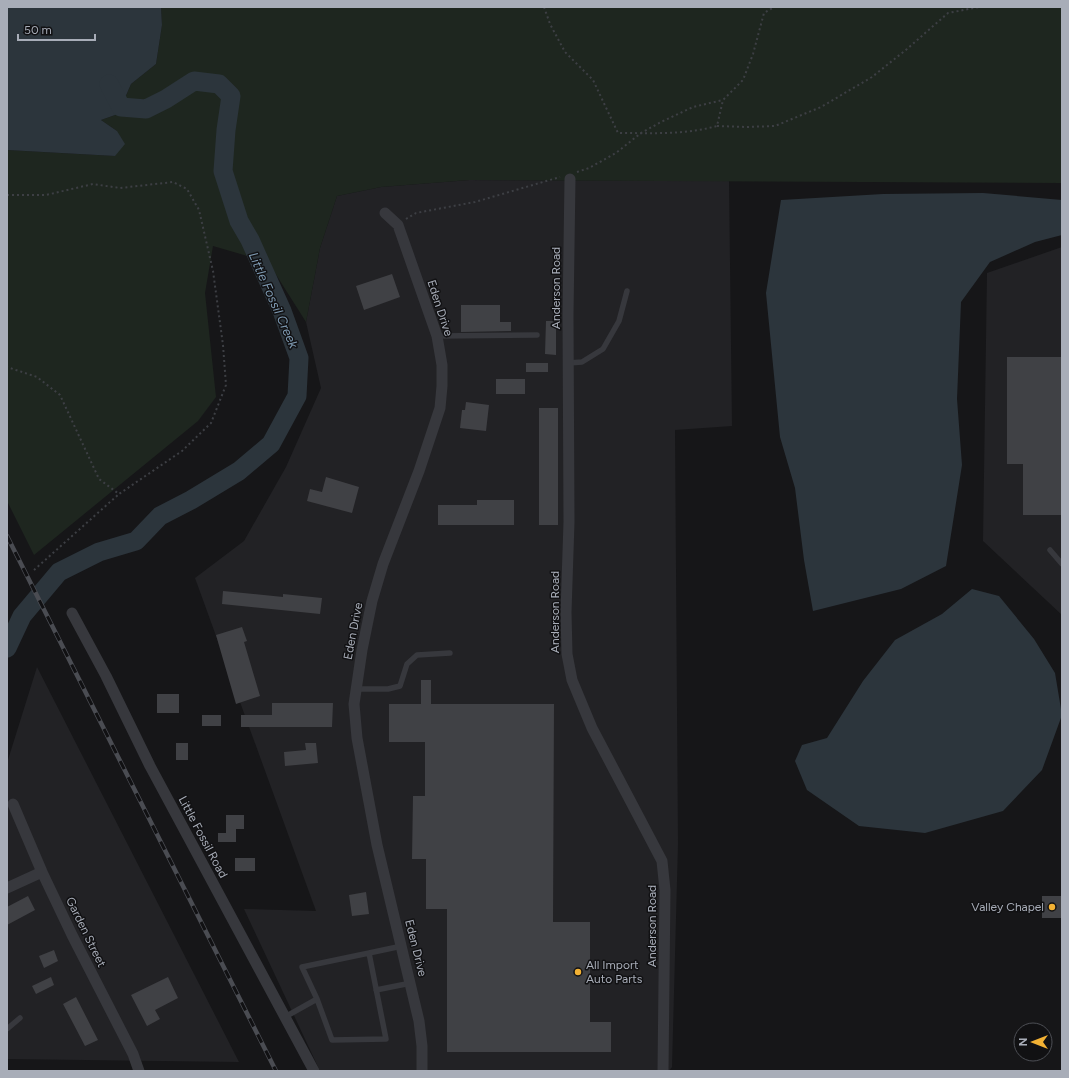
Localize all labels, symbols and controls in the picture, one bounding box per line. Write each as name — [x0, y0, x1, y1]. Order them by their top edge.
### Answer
scale bar — [18, 16, 95, 42]
text: 50 m — [24, 23, 52, 37]
street label: Anderson Road — [549, 247, 563, 329]
water label: Little Fossil Creek — [246, 250, 302, 351]
street label: Eden Drive — [424, 278, 456, 338]
street label: Anderson Road — [548, 571, 562, 653]
street label: Eden Drive — [341, 601, 365, 661]
street label: Little Fossil Road — [175, 794, 231, 880]
street label: Anderson Road — [645, 885, 659, 967]
street label: Garden Street — [63, 895, 109, 970]
place label: Valley Chapel — [971, 900, 1044, 914]
marker: Valley Chapel — [1047, 902, 1057, 912]
street label: Eden Drive — [402, 918, 430, 978]
place label: All Import Auto Parts — [586, 958, 643, 986]
marker: All Import Auto Parts — [573, 967, 583, 977]
north arrow — [1013, 1022, 1053, 1062]
text: N — [1017, 1038, 1030, 1046]

